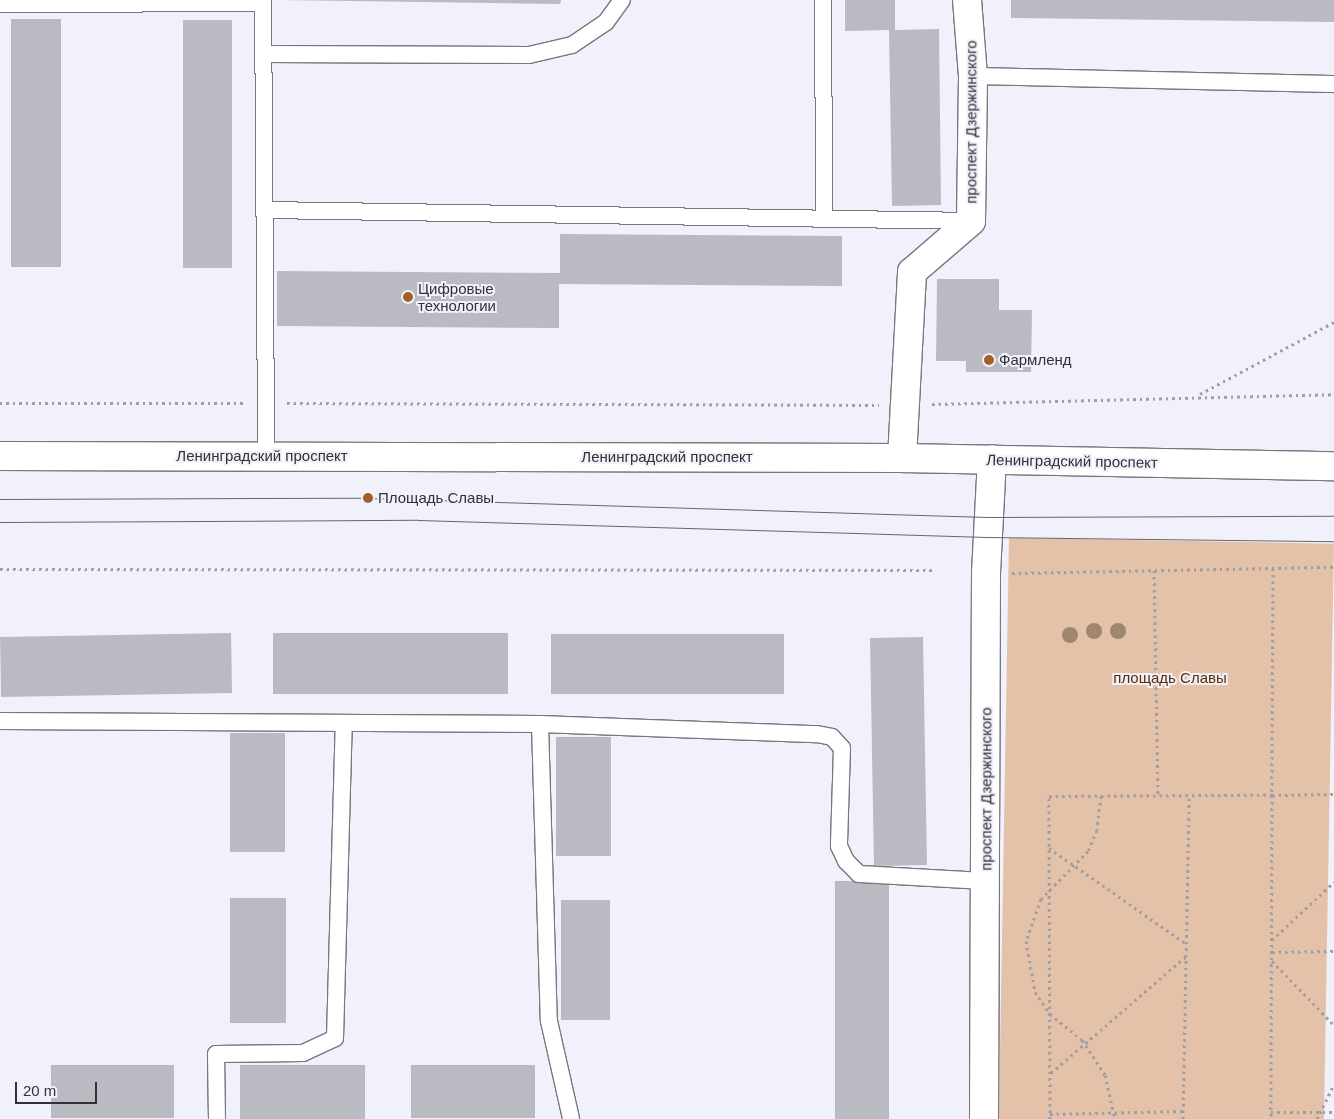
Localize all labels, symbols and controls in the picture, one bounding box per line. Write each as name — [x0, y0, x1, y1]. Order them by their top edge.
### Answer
street label: проспект Дзержинского — [962, 40, 980, 204]
place label: Цифровые технологии — [418, 279, 496, 314]
marker: Цифровые технологии — [402, 291, 414, 303]
place label: Фармленд — [999, 351, 1072, 369]
marker: Фармленд — [983, 354, 995, 366]
street label: Ленинградский проспект — [176, 447, 348, 465]
street label: Ленинградский проспект — [581, 448, 753, 466]
street label: Ленинградский проспект — [986, 451, 1158, 471]
place label: Площадь Славы — [378, 489, 494, 507]
marker: Площадь Славы — [362, 492, 374, 504]
park label: площадь Славы — [1113, 669, 1227, 687]
street label: проспект Дзержинского — [977, 707, 995, 871]
scale bar — [18, 1072, 100, 1104]
text: 20 m — [23, 1082, 56, 1099]

